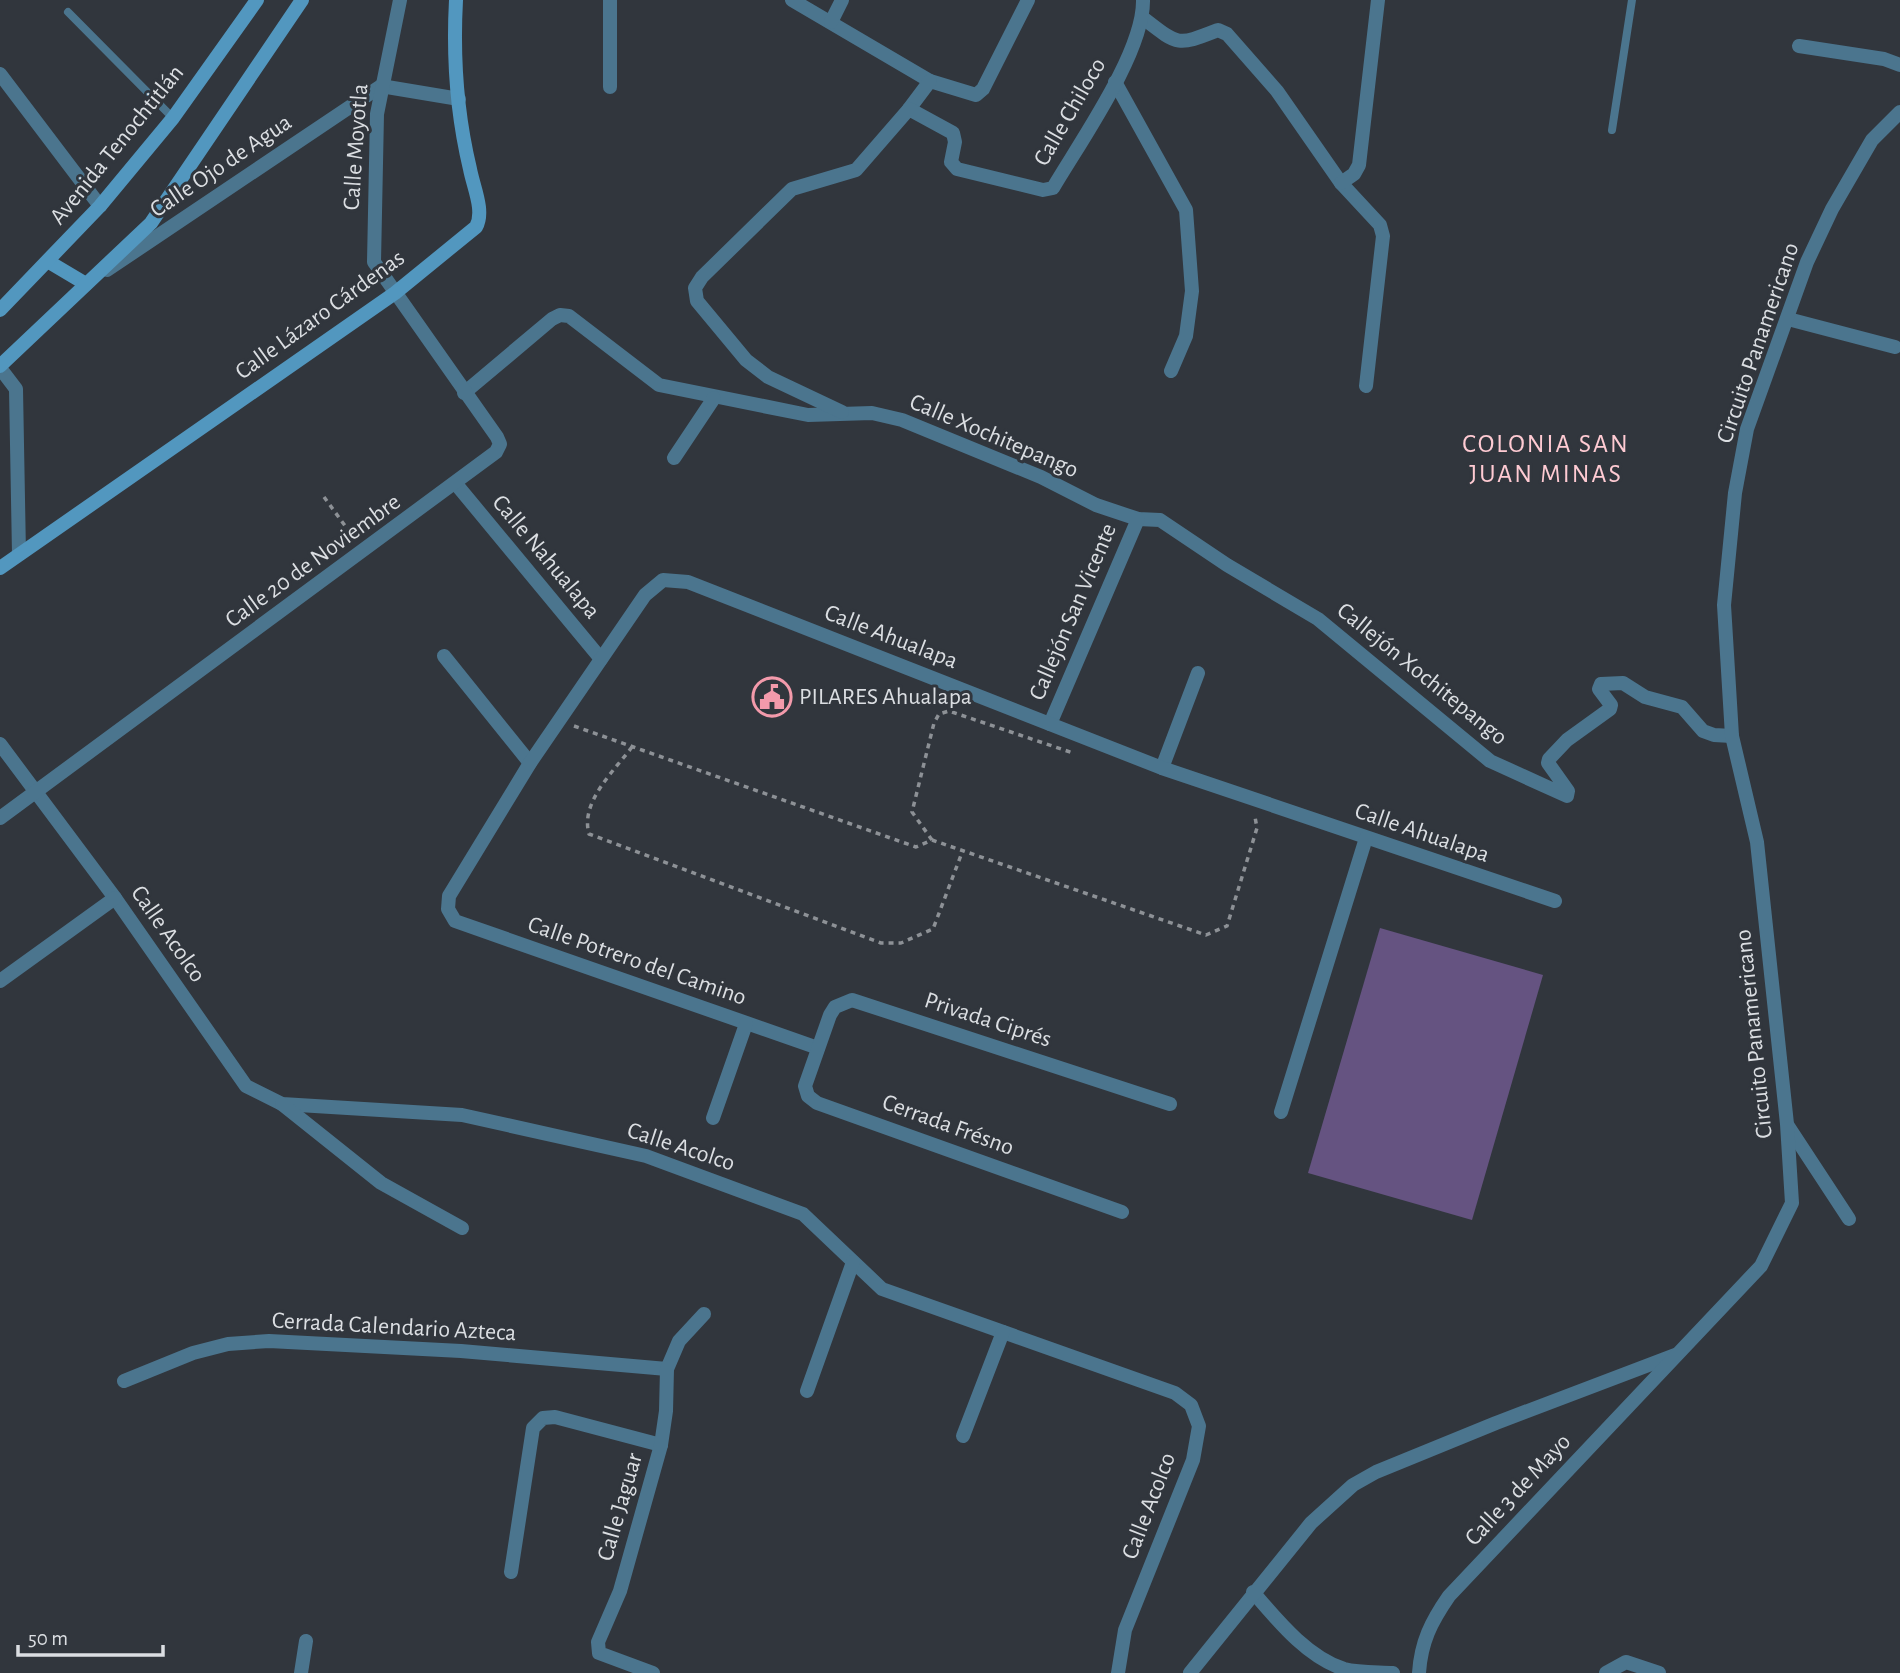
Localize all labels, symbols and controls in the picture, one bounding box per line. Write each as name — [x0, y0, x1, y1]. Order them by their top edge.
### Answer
street label: Calle Chiloco — [1030, 54, 1110, 170]
street label: Avenida Tenochtitlán — [46, 61, 188, 229]
street label: Calle Moyotla — [340, 83, 372, 211]
street label: Calle Ojo de Agua — [146, 110, 296, 222]
street label: Circuito Panamericano — [1712, 240, 1804, 446]
street label: Calle Lázaro Cárdenas — [231, 246, 409, 384]
street label: Calle Xochitepango — [906, 390, 1082, 482]
district label: COLONIA SAN JUAN MINAS — [1462, 431, 1630, 487]
street label: Calle 20 de Noviembre — [221, 490, 405, 632]
street label: Calle Nahualapa — [487, 490, 605, 624]
street label: Callejón San Vicente — [1025, 520, 1121, 704]
street label: Callejón Xochitepango — [1332, 598, 1512, 750]
street label: Calle Ahualapa — [821, 601, 961, 673]
public building icon: PILARES Ahualapa — [751, 676, 793, 718]
place label: PILARES Ahualapa — [799, 685, 972, 709]
street label: Calle Ahualapa — [1352, 799, 1492, 867]
street label: Calle Acolco — [126, 881, 210, 987]
street label: Calle Potrero del Camino — [525, 912, 749, 1010]
street label: Circuito Panamericano — [1731, 928, 1777, 1140]
street label: Privada Ciprés — [922, 988, 1054, 1052]
street label: Cerrada Frésno — [879, 1090, 1017, 1160]
street label: Calle Acolco — [624, 1118, 738, 1176]
street label: Cerrada Calendario Azteca — [271, 1309, 517, 1345]
street label: Calle 3 de Mayo — [1460, 1430, 1576, 1550]
street label: Calle Acolco — [1118, 1449, 1180, 1563]
street label: Calle Jaguar — [593, 1450, 647, 1564]
scale bar — [18, 1614, 163, 1658]
text: 50 m — [28, 1628, 68, 1649]

